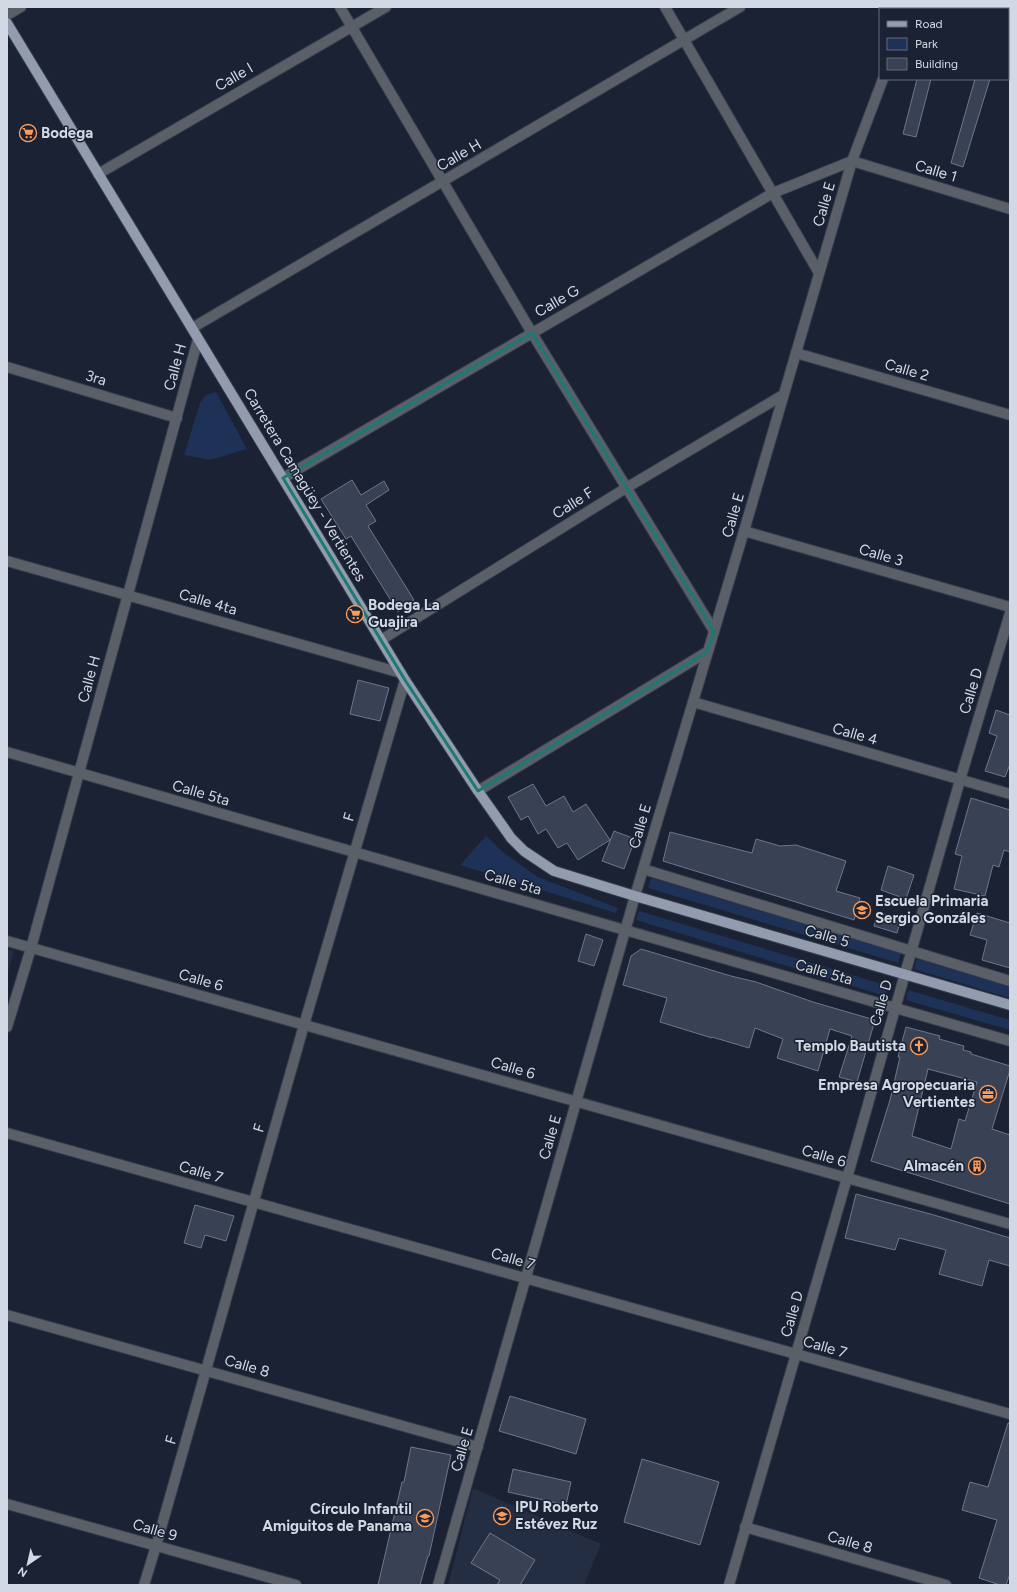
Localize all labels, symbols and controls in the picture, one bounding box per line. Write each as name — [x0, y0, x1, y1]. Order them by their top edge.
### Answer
legend — [879, 8, 1009, 80]
text: Road — [915, 17, 943, 31]
text: Park — [915, 37, 938, 51]
text: Building — [915, 57, 958, 71]
street label: Calle I — [212, 59, 256, 95]
supermarket icon: Bodega — [18, 123, 38, 143]
place label: Bodega — [41, 124, 93, 142]
street label: Calle H — [434, 135, 484, 175]
street label: Calle 1 — [913, 156, 959, 186]
street label: Calle E — [809, 179, 839, 229]
street label: Calle G — [532, 281, 582, 321]
street label: Calle H — [160, 341, 190, 393]
street label: Calle 2 — [883, 355, 931, 385]
street label: 3ra — [83, 366, 109, 390]
street label: Carretera Camagüey - Vertientes — [240, 385, 370, 585]
street label: Calle F — [549, 483, 597, 523]
street label: Calle E — [718, 490, 748, 540]
street label: Calle 3 — [857, 540, 905, 570]
street label: Calle 4ta — [177, 585, 239, 619]
place label: Bodega La Guajira — [368, 596, 440, 631]
supermarket icon: Bodega La Guajira — [345, 604, 365, 624]
street label: Calle H — [74, 653, 104, 705]
street label: Calle D — [955, 666, 987, 716]
street label: Calle 4 — [830, 719, 880, 749]
street label: Calle 5ta — [170, 776, 232, 810]
street label: Calle E — [625, 801, 655, 851]
street label: F — [339, 811, 359, 823]
street label: Calle 5ta — [482, 865, 544, 899]
place label: Escuela Primaria Sergio Gonzáles — [875, 892, 988, 927]
school or university icon: Escuela Primaria Sergio Gonzáles — [852, 900, 872, 920]
street label: Calle 5 — [803, 921, 851, 951]
street label: Calle 5ta — [793, 955, 855, 989]
street label: Calle 6 — [177, 965, 226, 995]
street label: Calle D — [866, 978, 896, 1028]
church icon: Templo Bautista — [909, 1036, 929, 1056]
place label: Templo Bautista — [795, 1037, 906, 1055]
street label: Calle 6 — [489, 1053, 538, 1083]
place label: Empresa Agropecuaria Vertientes — [818, 1076, 975, 1111]
office icon: Empresa Agropecuaria Vertientes — [978, 1084, 998, 1104]
street label: Calle E — [535, 1112, 565, 1162]
street label: F — [249, 1122, 269, 1134]
street label: Calle 6 — [800, 1141, 849, 1171]
building icon: Almacén — [967, 1156, 987, 1176]
street label: Calle 7 — [177, 1157, 225, 1187]
place label: Almacén — [903, 1157, 964, 1175]
street label: Calle 7 — [489, 1244, 537, 1274]
street label: Calle D — [777, 1289, 807, 1339]
street label: Calle 7 — [801, 1332, 849, 1362]
street label: Calle 8 — [222, 1351, 272, 1381]
street label: Calle E — [447, 1424, 477, 1474]
street label: F — [161, 1434, 181, 1446]
place label: IPU Roberto Estévez Ruz — [515, 1498, 599, 1533]
place label: Círculo Infantil Amiguitos de Panama — [262, 1500, 412, 1535]
school or university icon: IPU Roberto Estévez Ruz — [492, 1506, 512, 1526]
school or university icon: Círculo Infantil Amiguitos de Panama — [415, 1508, 435, 1528]
street label: Calle 9 — [131, 1515, 179, 1545]
street label: Calle 8 — [825, 1527, 875, 1557]
north arrow — [8, 1544, 48, 1584]
text: N — [16, 1564, 30, 1580]

